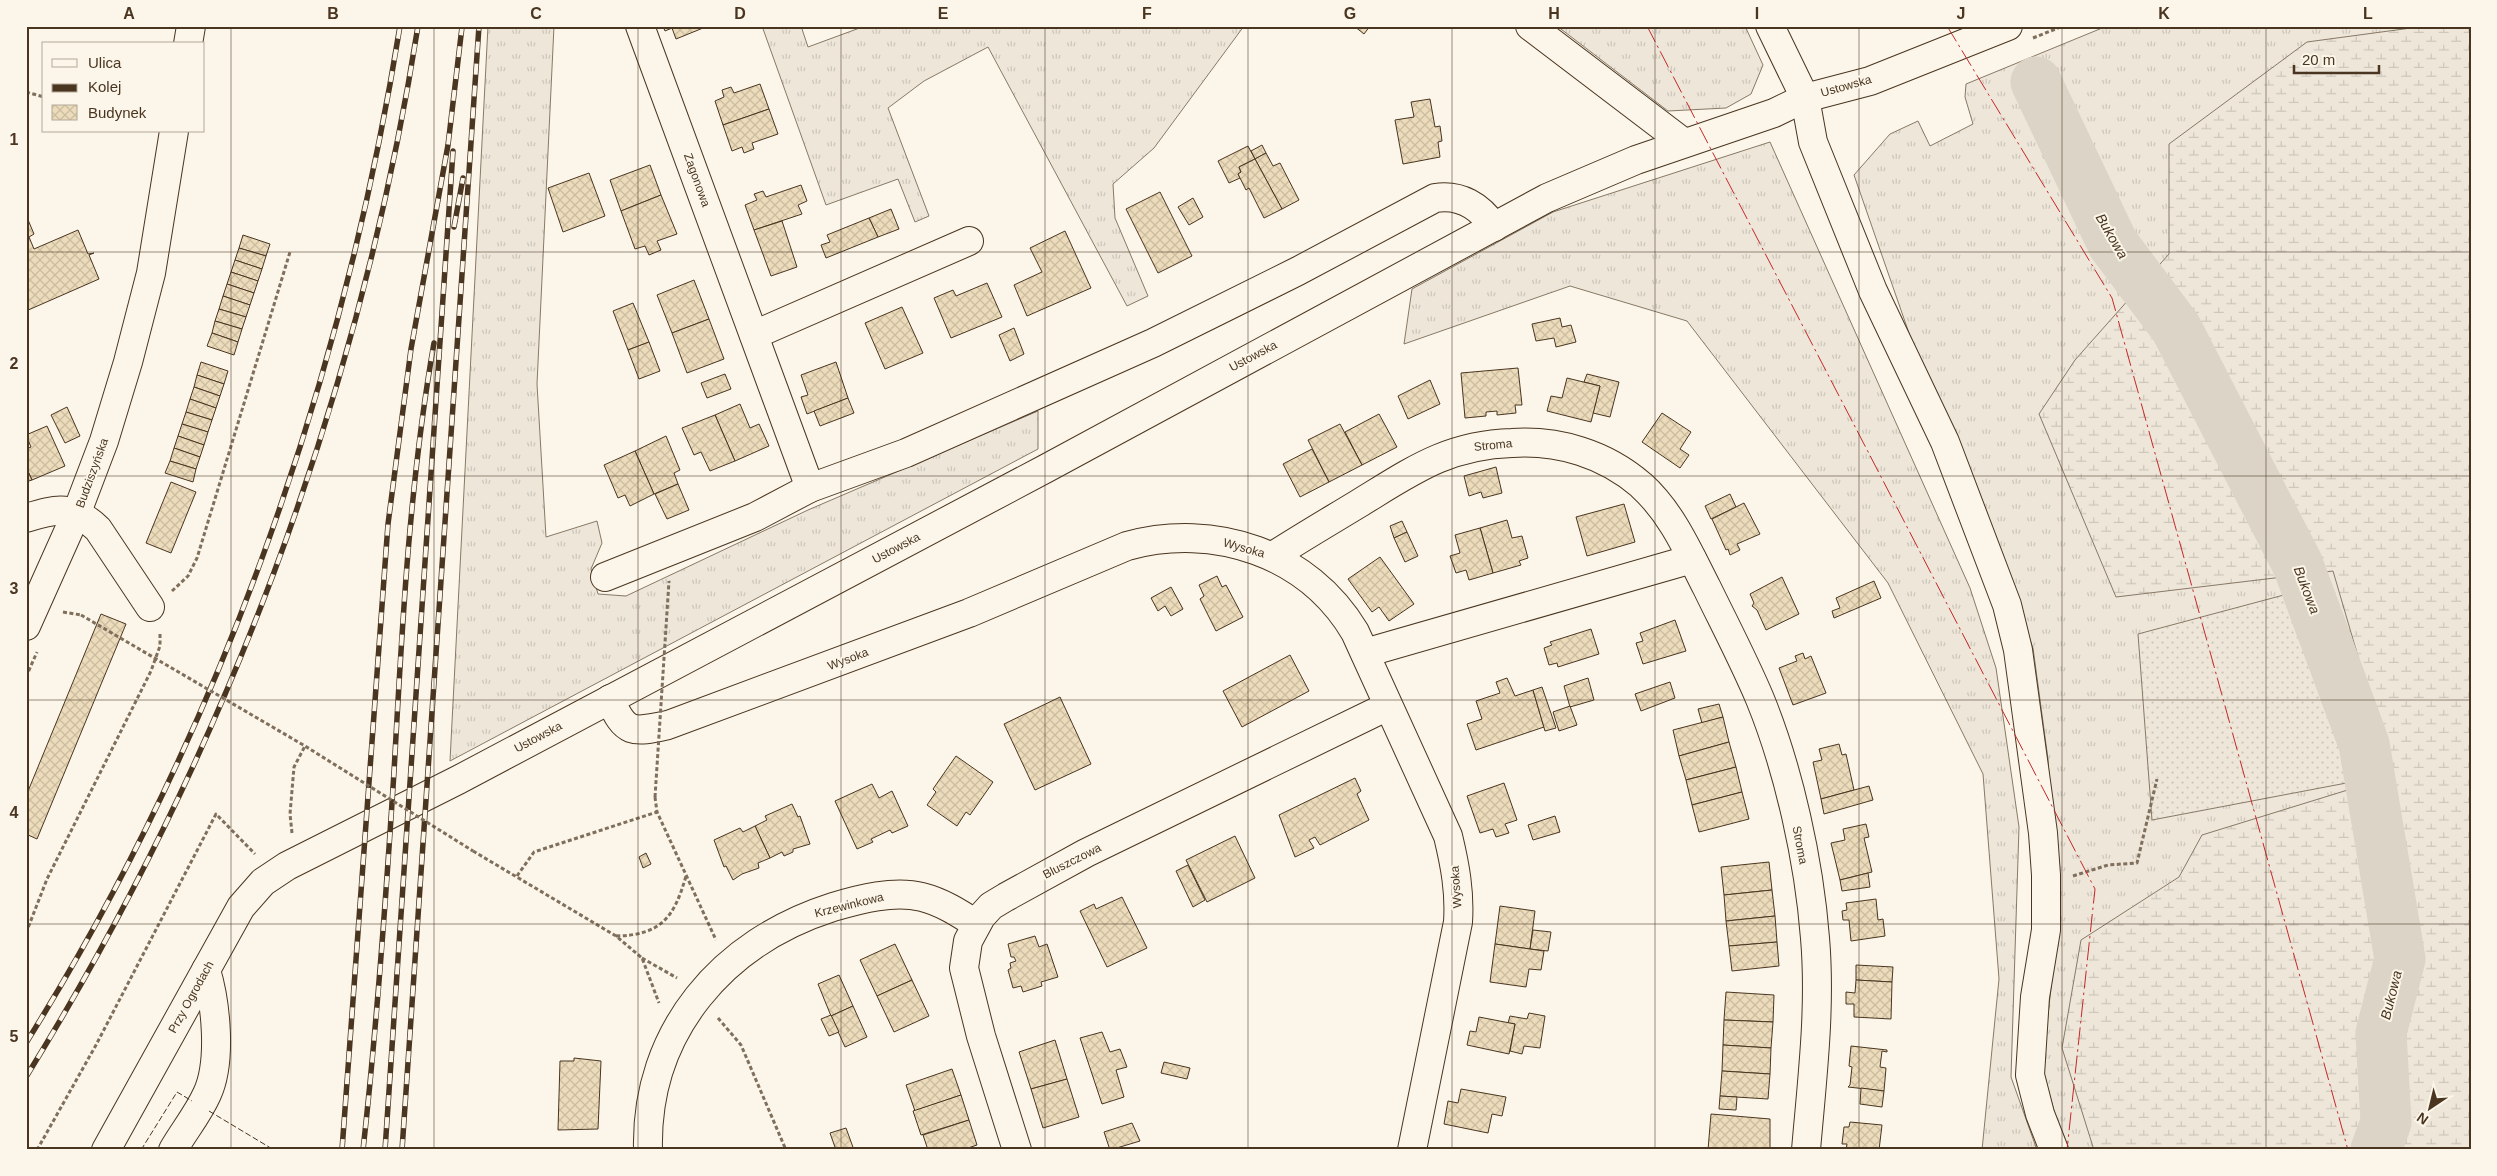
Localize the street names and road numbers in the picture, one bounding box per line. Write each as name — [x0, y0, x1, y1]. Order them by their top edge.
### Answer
street label: Ustowska — [1819, 72, 1873, 100]
street label: Zagonowa — [681, 151, 713, 209]
street label: Ustowska — [1227, 337, 1280, 374]
street label: Budziszyńska — [73, 436, 111, 510]
street label: Stroma — [1473, 436, 1513, 454]
street label: Ustowska — [870, 529, 923, 566]
street label: Wysoka — [1222, 535, 1267, 561]
street label: Wysoka — [826, 645, 871, 673]
street label: Ustowska — [512, 718, 565, 755]
street label: Stroma — [1789, 825, 1811, 866]
street label: Bluszczowa — [1041, 840, 1104, 882]
street label: Wysoka — [1448, 865, 1464, 909]
street label: Krzewinkowa — [813, 890, 885, 920]
street label: Przy Ogrodach — [165, 959, 217, 1035]

